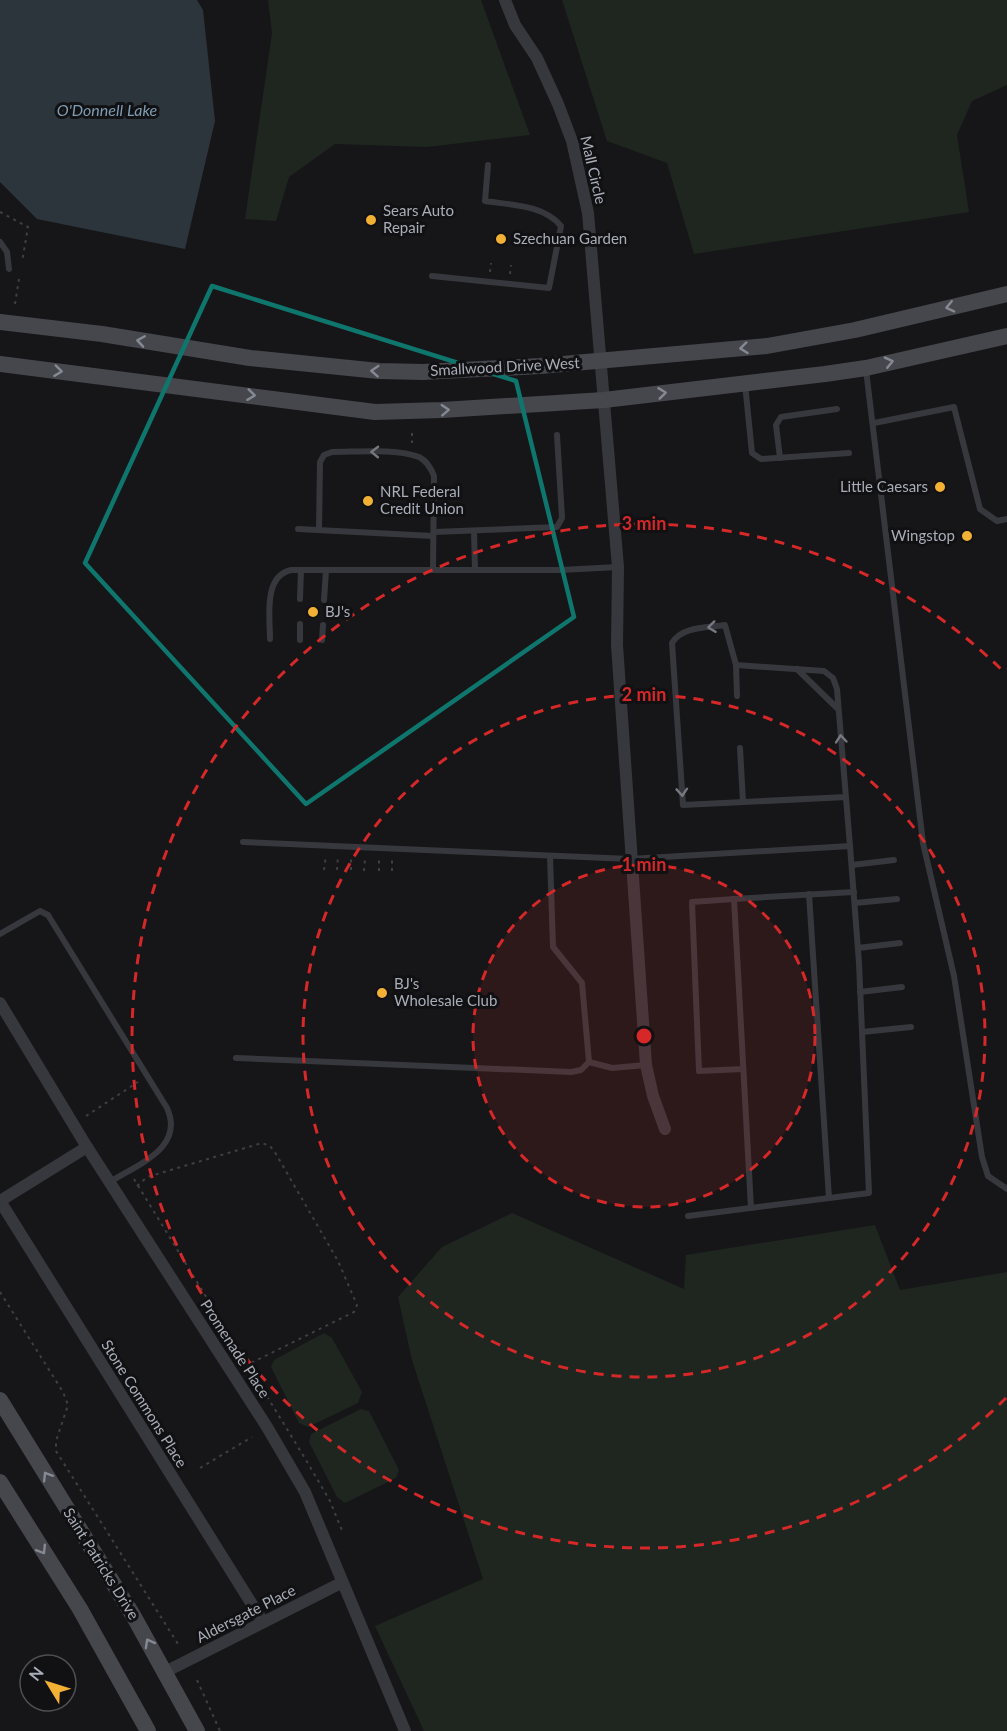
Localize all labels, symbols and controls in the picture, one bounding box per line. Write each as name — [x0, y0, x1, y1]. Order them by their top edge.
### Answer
water label: O'Donnell Lake — [57, 100, 158, 119]
street label: Mall Circle — [577, 134, 611, 206]
place label: Sears Auto Repair — [383, 201, 454, 236]
marker: Sears Auto Repair — [364, 213, 378, 227]
place label: Szechuan Garden — [513, 229, 627, 247]
marker: Szechuan Garden — [494, 232, 508, 246]
one-way arrow — [945, 300, 955, 313]
one-way arrow — [137, 335, 146, 347]
one-way arrow — [740, 341, 749, 354]
street label: Smallwood Drive West — [430, 353, 581, 379]
one-way arrow — [884, 357, 894, 370]
one-way arrow — [54, 364, 63, 376]
one-way arrow — [370, 365, 379, 378]
one-way arrow — [657, 388, 667, 400]
one-way arrow — [247, 389, 256, 401]
one-way arrow — [441, 403, 450, 416]
one-way arrow — [371, 446, 380, 458]
place label: Little Caesars — [840, 477, 928, 495]
marker: Little Caesars — [933, 480, 947, 494]
place label: NRL Federal Credit Union — [380, 482, 464, 517]
marker: NRL Federal Credit Union — [361, 494, 375, 508]
text: 3 min — [622, 512, 666, 534]
place label: Wingstop — [891, 526, 955, 544]
marker: Wingstop — [960, 529, 974, 543]
place label: BJ's — [325, 602, 350, 620]
marker: BJ's — [306, 605, 320, 619]
one-way arrow — [708, 620, 717, 633]
text: 2 min — [622, 683, 666, 705]
one-way arrow — [835, 734, 848, 743]
one-way arrow — [675, 787, 688, 796]
text: 1 min — [622, 853, 666, 875]
place label: BJ's Wholesale Club — [394, 974, 497, 1009]
marker: BJ's Wholesale Club — [375, 986, 389, 1000]
centre of rings — [634, 1026, 654, 1046]
street label: Promenade Place — [197, 1296, 274, 1401]
street label: Stone Commons Place — [98, 1336, 191, 1471]
one-way arrow — [43, 1472, 55, 1482]
street label: Saint Patricks Drive — [60, 1504, 143, 1623]
one-way arrow — [35, 1543, 46, 1554]
street label: Aldersgate Place — [193, 1580, 298, 1646]
one-way arrow — [145, 1639, 156, 1649]
north arrow — [18, 1653, 78, 1713]
text: N — [25, 1663, 47, 1684]

